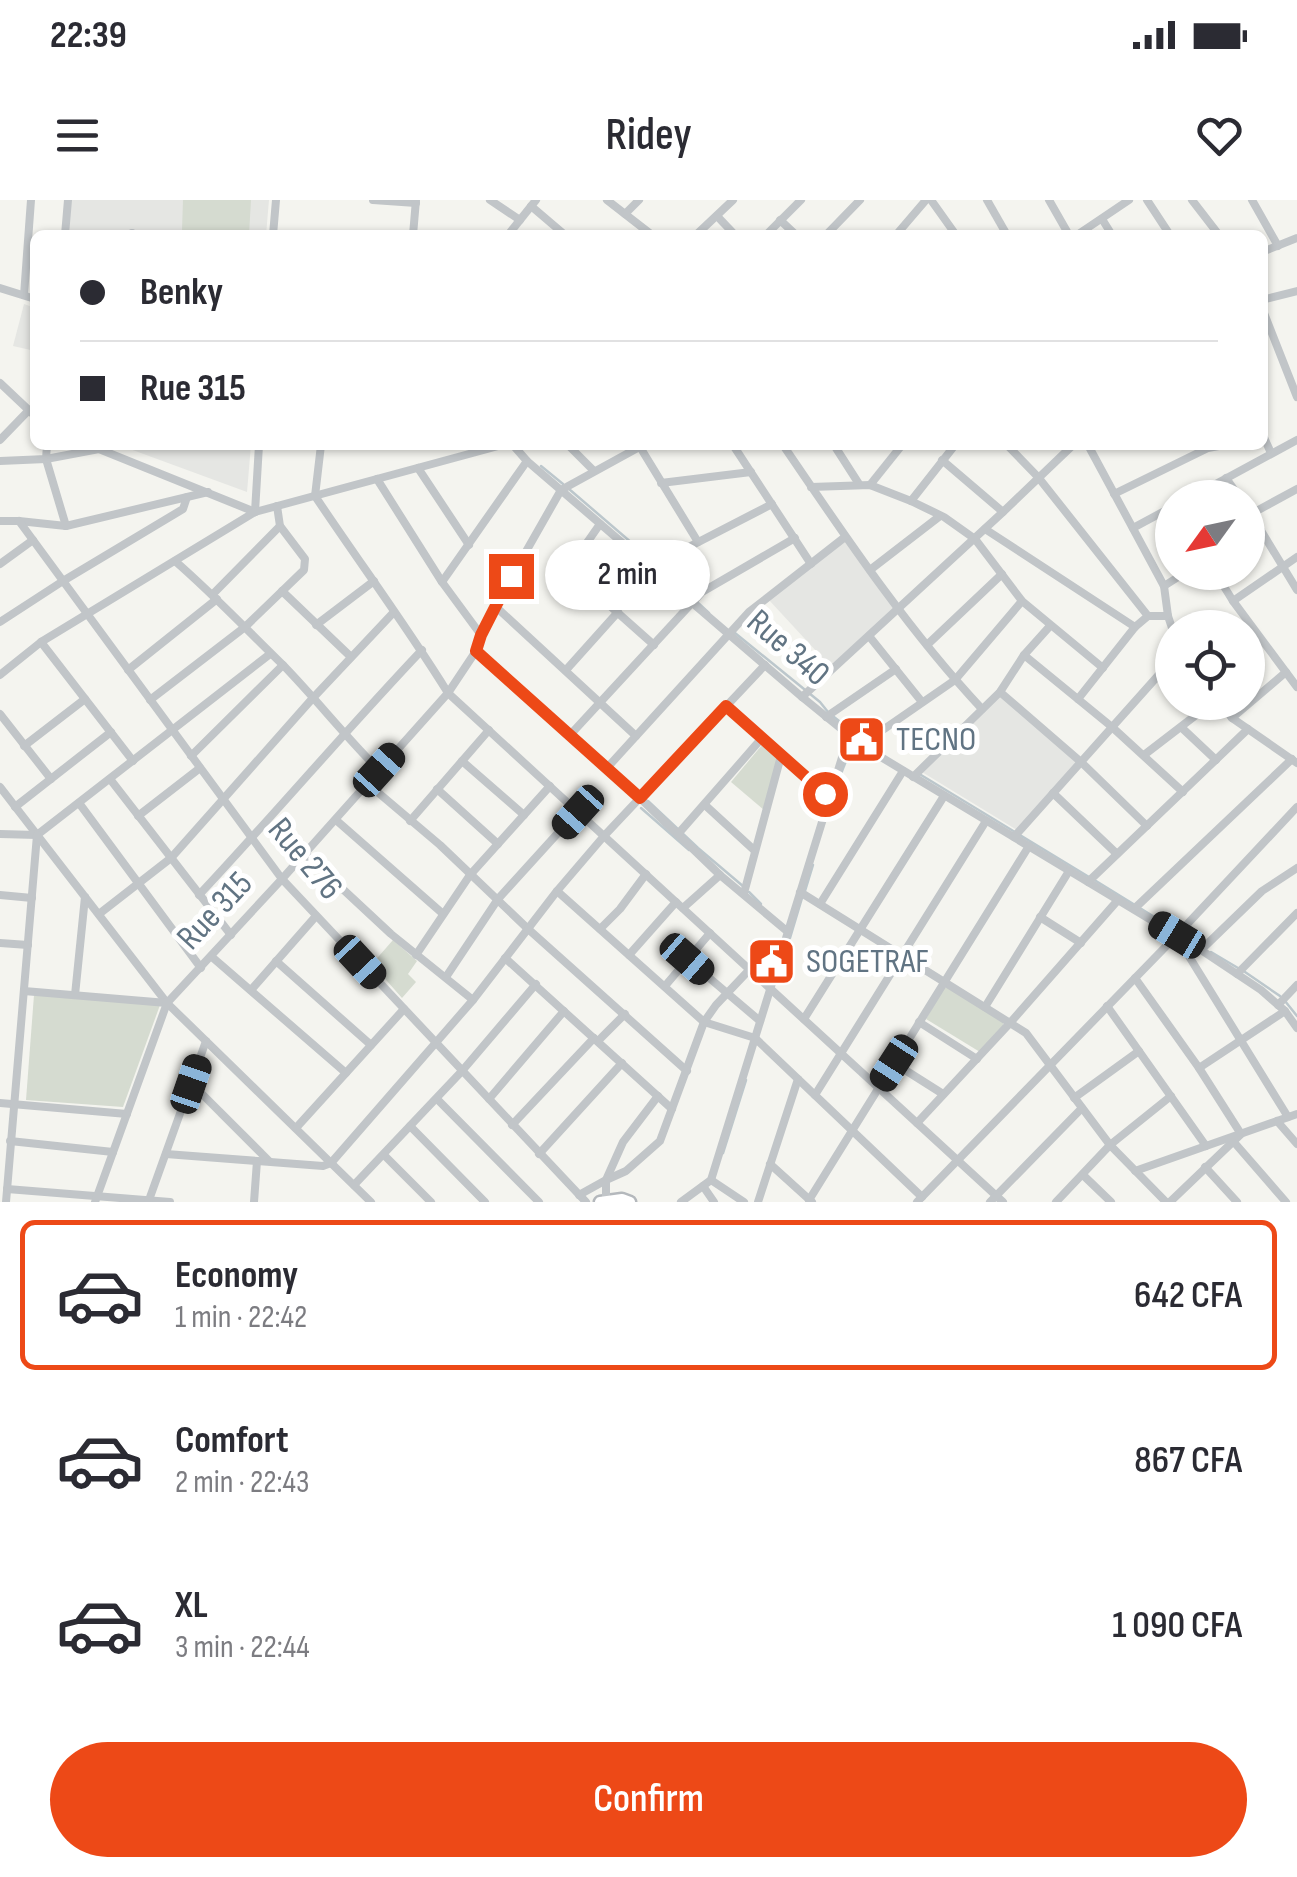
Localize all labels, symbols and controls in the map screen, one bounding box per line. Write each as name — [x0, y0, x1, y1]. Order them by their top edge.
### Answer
text: 22:39 — [50, 13, 127, 58]
icon: menu — [50, 108, 105, 163]
text: Ridey — [605, 108, 692, 163]
icon: heart — [1192, 108, 1247, 163]
text: Benky — [140, 270, 223, 315]
text: Rue 315 — [140, 366, 246, 411]
north arrow — [1155, 480, 1265, 590]
map controls — [1155, 480, 1265, 720]
callout: 2 min — [546, 541, 711, 611]
route end — [489, 554, 534, 599]
text: 2 min — [598, 555, 657, 594]
street label: Rue 340 — [738, 600, 838, 696]
button: locate — [1155, 610, 1265, 720]
public building icon: TECNO — [835, 713, 887, 765]
place label: TECNO — [896, 718, 976, 761]
car — [348, 738, 410, 802]
route start — [803, 772, 848, 817]
car — [547, 780, 609, 844]
street label: Rue 276 — [258, 809, 352, 909]
street label: Rue 315 — [168, 863, 262, 959]
car — [1144, 907, 1210, 963]
car — [655, 928, 719, 990]
car — [329, 930, 391, 994]
public building icon: SOGETRAF — [745, 935, 797, 987]
place label: SOGETRAF — [806, 940, 929, 983]
car — [865, 1030, 923, 1096]
car — [167, 1051, 215, 1117]
icon: car — [55, 1250, 145, 1340]
text: Economy — [175, 1253, 298, 1298]
text: 642 CFA — [1134, 1273, 1242, 1318]
text: 1 min · 22:42 — [175, 1298, 307, 1337]
icon: car — [55, 1415, 145, 1505]
text: Comfort — [175, 1418, 289, 1463]
text: 867 CFA — [1134, 1438, 1242, 1483]
text: 2 min · 22:43 — [175, 1463, 309, 1502]
icon: car — [55, 1580, 145, 1670]
text: XL — [175, 1583, 208, 1628]
text: 1 090 CFA — [1112, 1603, 1242, 1648]
text: 3 min · 22:44 — [175, 1628, 310, 1667]
button: Confirm — [50, 1742, 1247, 1857]

